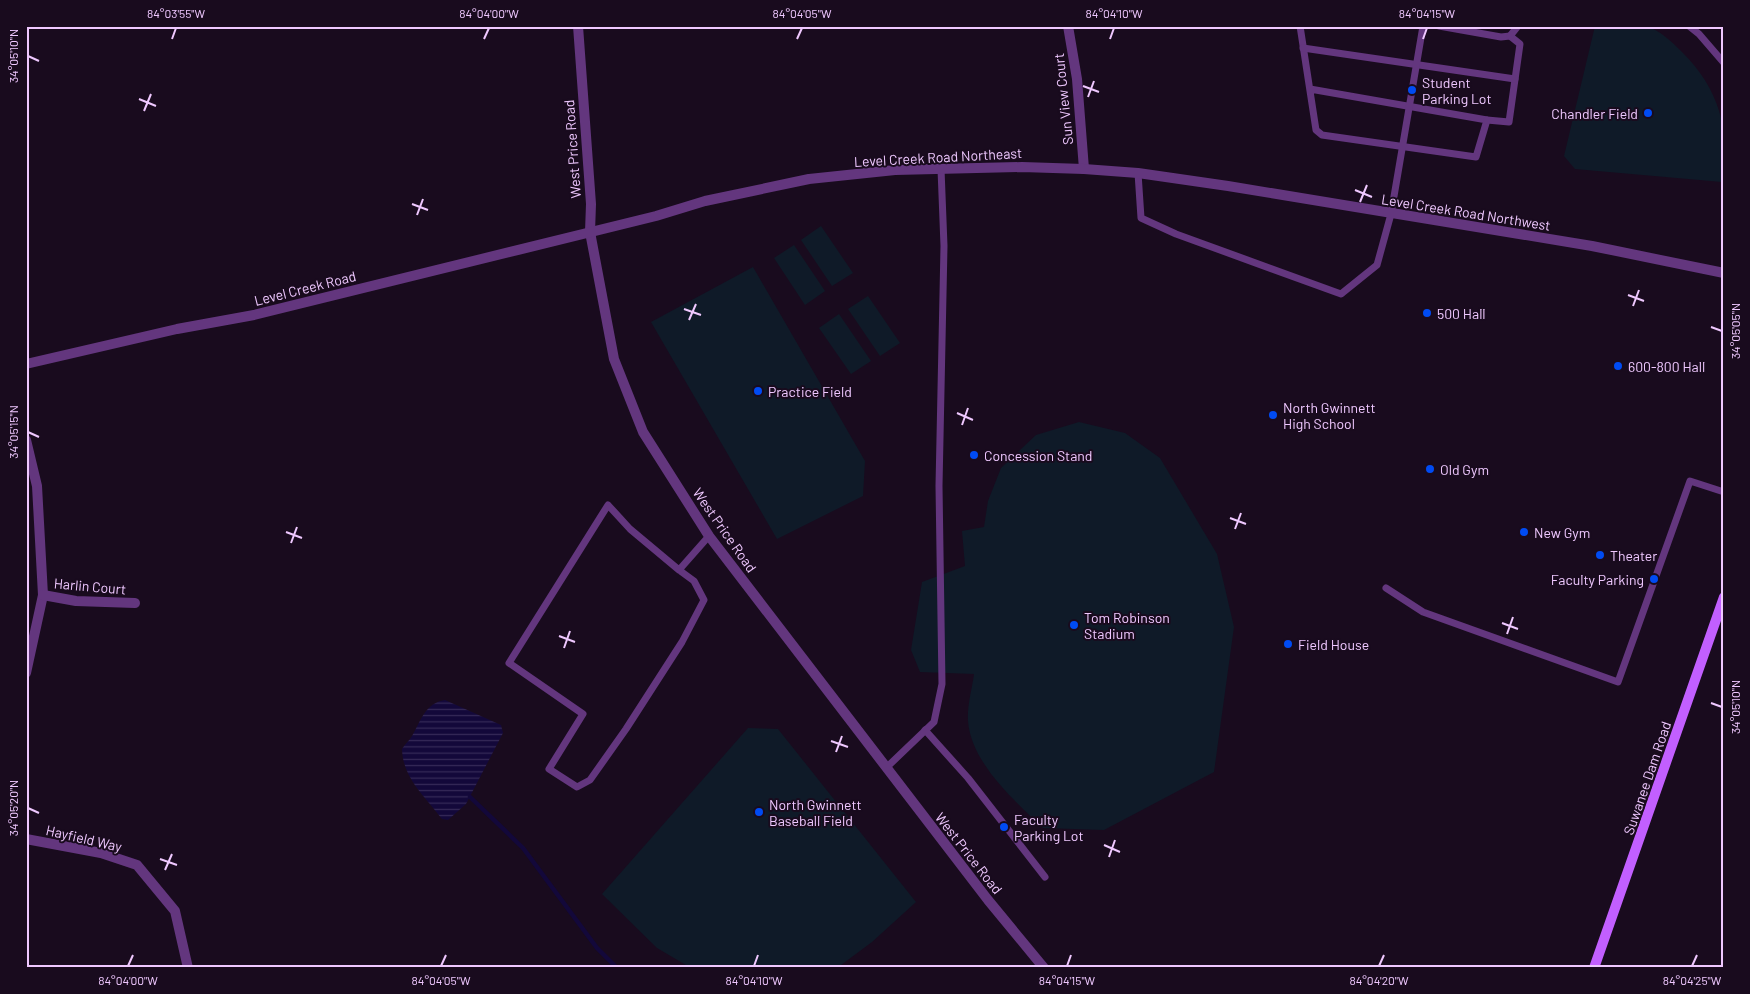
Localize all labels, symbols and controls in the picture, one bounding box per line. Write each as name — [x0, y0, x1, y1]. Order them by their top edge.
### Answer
text: 84°03'55"W — [147, 6, 205, 20]
text: 84°04'00"W — [459, 6, 519, 20]
text: 84°04'05"W — [773, 6, 832, 20]
text: 84°04'10"W — [1086, 6, 1143, 20]
text: 84°04'15"W — [1399, 6, 1456, 20]
text: 34°05'10"N — [6, 29, 20, 83]
street label: Sun View Court — [1050, 52, 1076, 146]
place label: Student Parking Lot — [1422, 74, 1492, 107]
marker: Student Parking Lot — [1406, 84, 1418, 96]
street label: West Price Road — [560, 99, 584, 199]
place label: Chandler Field — [1551, 105, 1638, 122]
marker: Chandler Field — [1642, 107, 1654, 119]
street label: Level Creek Road Northeast — [853, 144, 1023, 170]
street label: Level Creek Road Northwest — [1380, 190, 1552, 234]
street label: Level Creek Road — [252, 267, 358, 309]
text: 34°05'05"N — [1728, 303, 1742, 359]
place label: 500 Hall — [1437, 305, 1486, 322]
marker: 500 Hall — [1421, 307, 1433, 319]
place label: 600-800 Hall — [1628, 358, 1705, 375]
marker: 600-800 Hall — [1612, 360, 1624, 372]
place label: Practice Field — [768, 383, 852, 400]
marker: Practice Field — [752, 385, 764, 397]
place label: North Gwinnett High School — [1283, 399, 1376, 432]
text: 34°05'15"N — [6, 405, 20, 459]
marker: North Gwinnett High School — [1267, 409, 1279, 421]
place label: Concession Stand — [984, 447, 1092, 464]
marker: Concession Stand — [968, 449, 980, 461]
place label: Old Gym — [1440, 461, 1489, 478]
marker: Old Gym — [1424, 463, 1436, 475]
street label: West Price Road — [690, 485, 760, 575]
place label: New Gym — [1534, 524, 1590, 541]
marker: New Gym — [1518, 526, 1530, 538]
place label: Theater — [1610, 547, 1657, 564]
marker: Theater — [1594, 549, 1606, 561]
place label: Faculty Parking — [1551, 571, 1644, 588]
marker: Faculty Parking — [1648, 573, 1660, 585]
street label: Harlin Court — [53, 574, 127, 598]
place label: Tom Robinson Stadium — [1084, 609, 1170, 642]
marker: Tom Robinson Stadium — [1068, 619, 1080, 631]
place label: Field House — [1298, 636, 1369, 653]
marker: Field House — [1282, 638, 1294, 650]
text: 34°05'10"N — [1728, 680, 1742, 734]
street label: Suwanee Dam Road — [1620, 719, 1674, 837]
text: 34°05'20"N — [6, 780, 20, 836]
place label: North Gwinnett Baseball Field — [769, 796, 862, 829]
marker: North Gwinnett Baseball Field — [753, 806, 765, 818]
street label: West Price Road — [932, 809, 1006, 897]
place label: Faculty Parking Lot — [1014, 811, 1084, 844]
street label: Hayfield Way — [44, 821, 124, 855]
marker: Faculty Parking Lot — [998, 821, 1010, 833]
text: 84°04'00"W — [98, 973, 158, 987]
text: 84°04'05"W — [412, 973, 471, 987]
text: 84°04'10"W — [726, 973, 783, 987]
text: 84°04'15"W — [1039, 973, 1096, 987]
text: 84°04'20"W — [1349, 973, 1409, 987]
text: 84°04'25"W — [1663, 973, 1722, 987]

